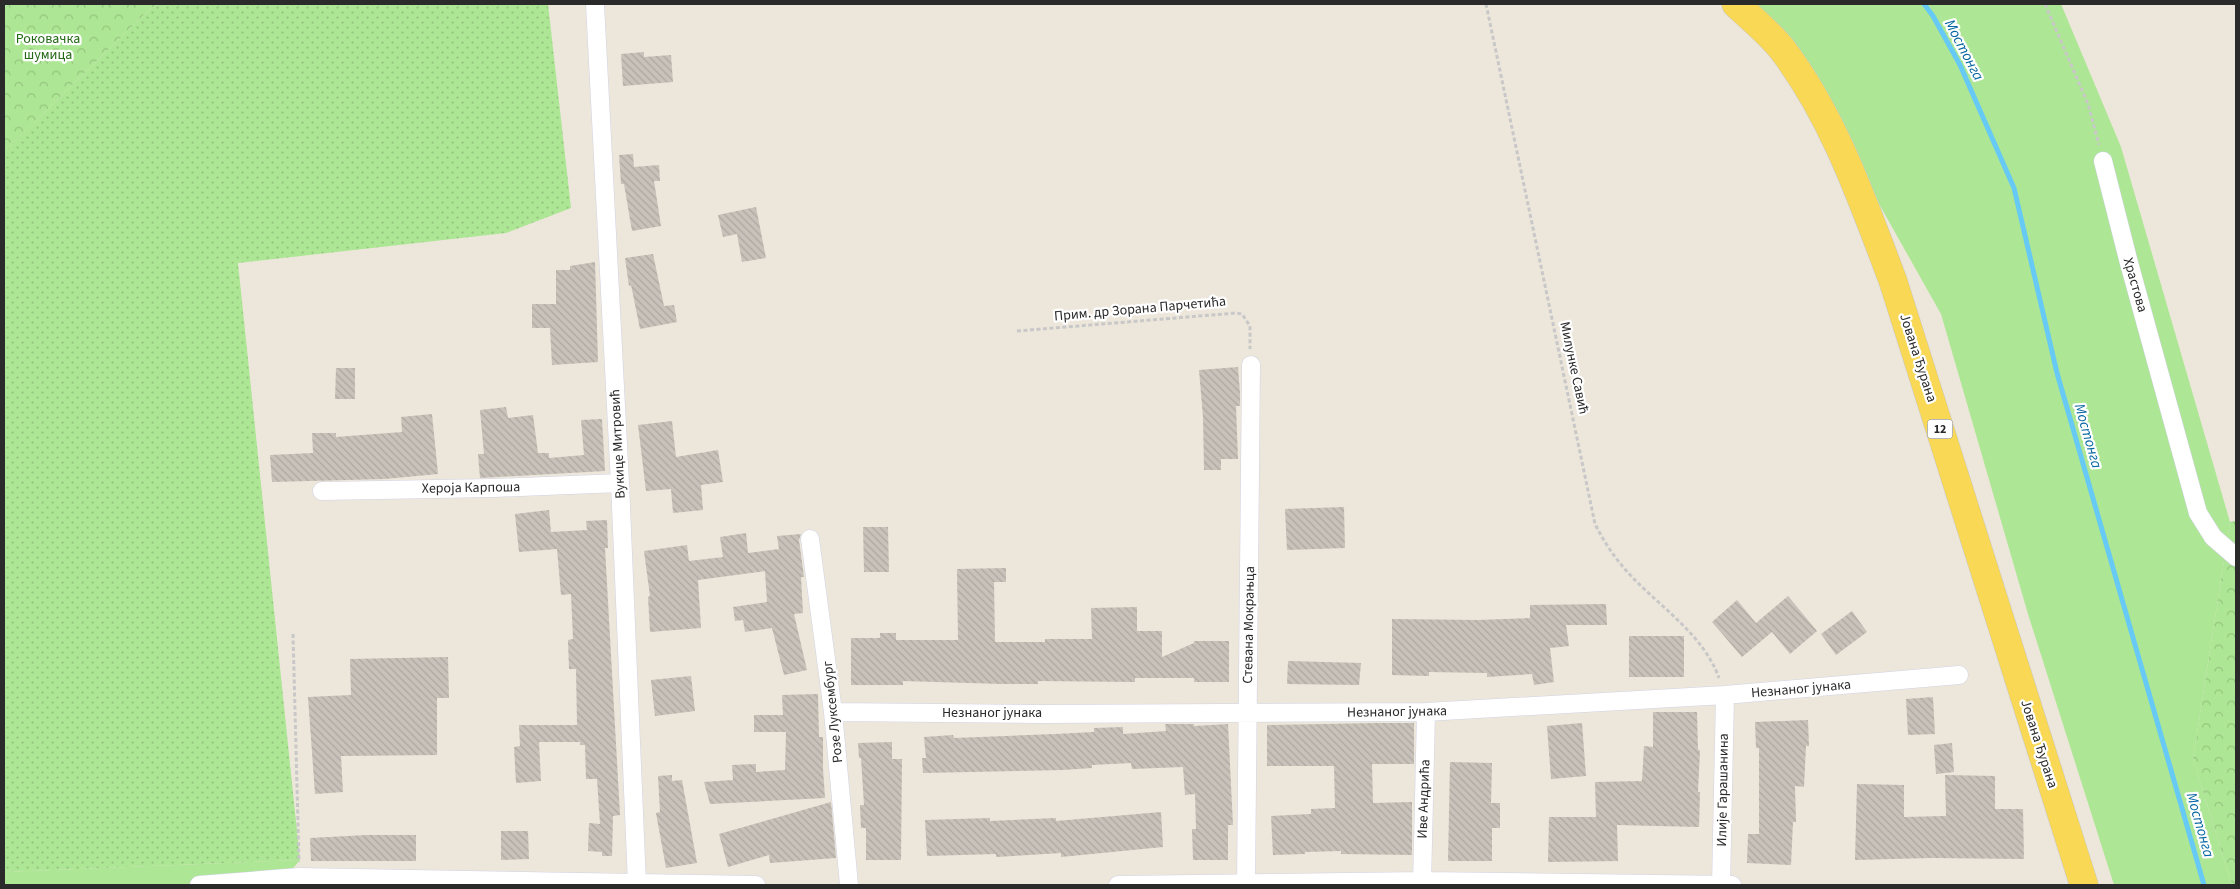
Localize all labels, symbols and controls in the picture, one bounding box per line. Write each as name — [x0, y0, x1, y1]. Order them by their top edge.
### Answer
water label: Мостонга — [1939, 16, 1989, 84]
park label: Роковачка шумица — [16, 29, 80, 65]
street label: Храстова — [2118, 255, 2152, 315]
street label: Прим. др Зорана Парчетића — [1053, 292, 1227, 326]
street label: Јована Ђурана — [1894, 311, 1942, 405]
street label: Милунке Савић — [1554, 320, 1594, 416]
street label: Вукице Митровић — [605, 389, 631, 499]
water label: Мостонга — [2069, 401, 2107, 471]
road number: 12 — [1928, 419, 1952, 438]
street label: Хероја Карпоша — [422, 477, 520, 499]
street label: Стевана Мокрањца — [1238, 566, 1260, 684]
street label: Розе Луксембург — [818, 660, 848, 764]
street label: Незнаног јунака — [1750, 675, 1852, 703]
street label: Јована Ђурана — [2015, 697, 2063, 791]
street label: Незнаног јунака — [1347, 701, 1447, 723]
street label: Незнаног јунака — [942, 703, 1042, 723]
street label: Илије Гарашанина — [1712, 733, 1734, 847]
street label: Иве Андрића — [1413, 759, 1435, 839]
water label: Мостонга — [2181, 790, 2219, 860]

